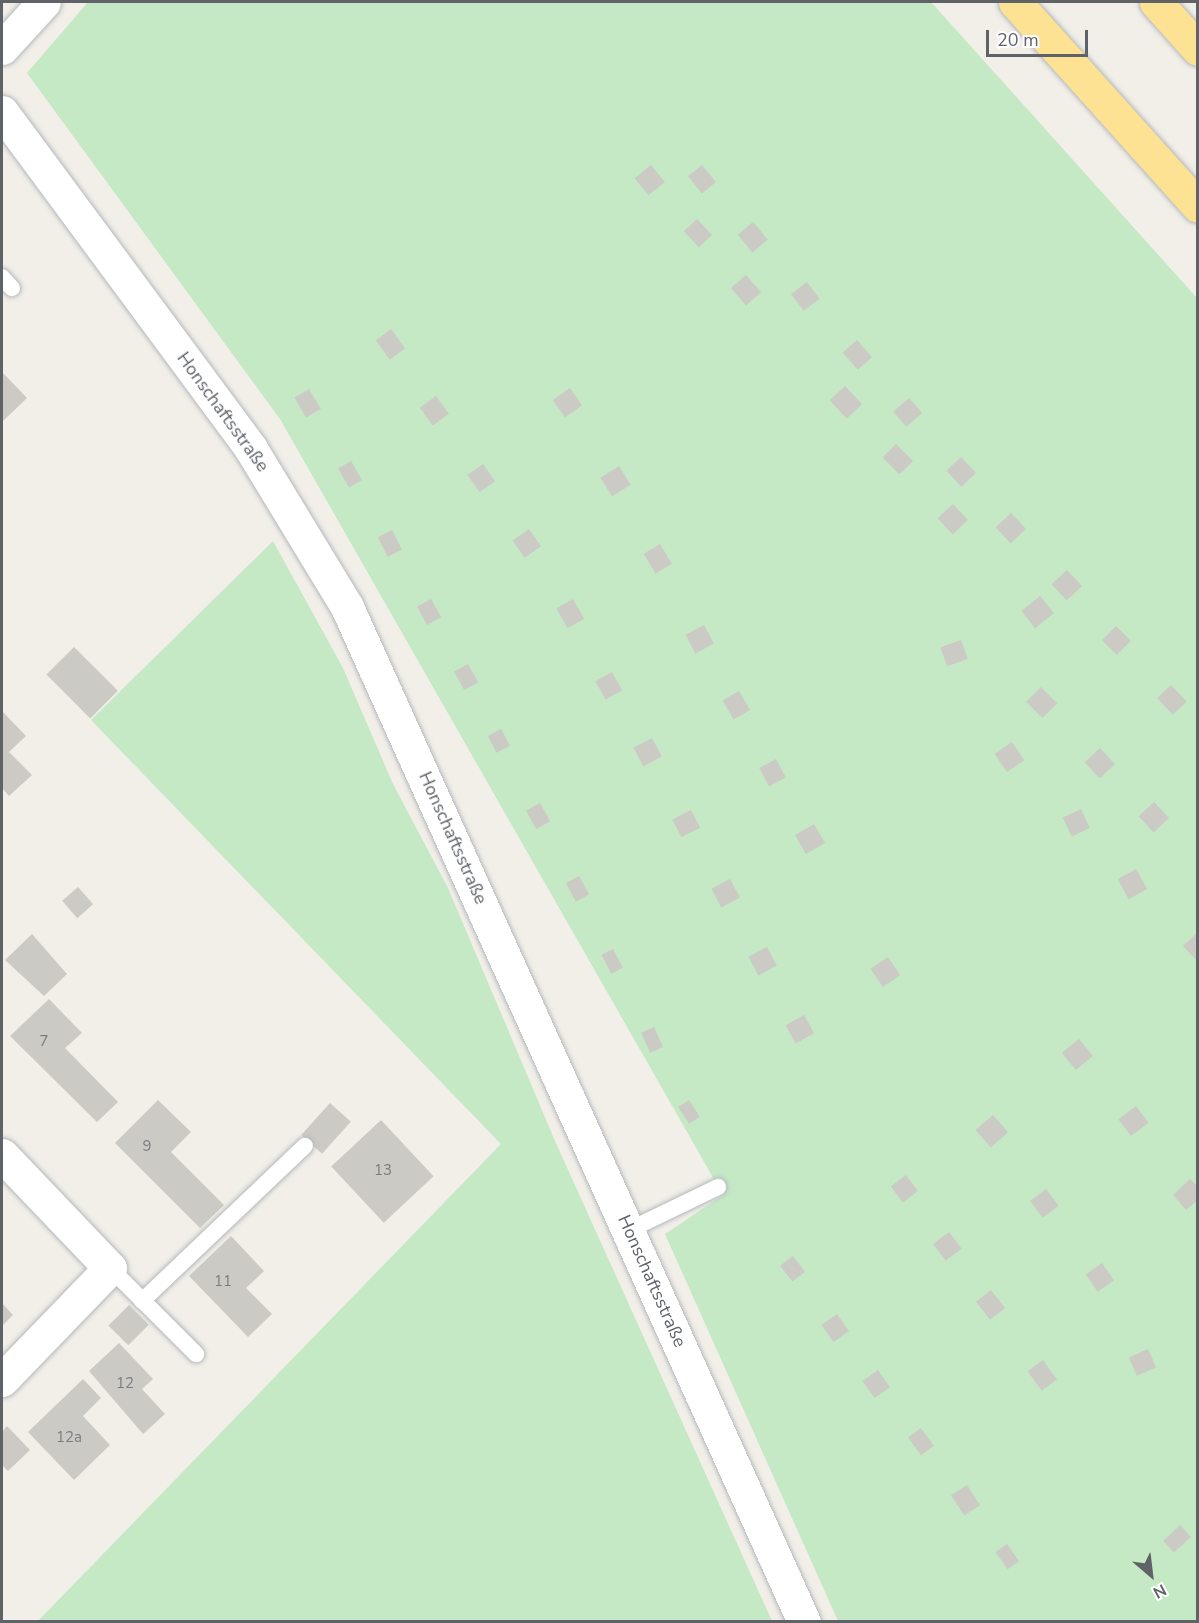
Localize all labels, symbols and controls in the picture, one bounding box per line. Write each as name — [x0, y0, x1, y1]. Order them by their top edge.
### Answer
scale bar — [989, 18, 1091, 56]
text: 20 m — [997, 28, 1039, 52]
street label: Honschaftsstraße — [172, 348, 274, 476]
street label: Honschaftsstraße — [414, 768, 492, 908]
house number: 7 — [40, 1033, 48, 1051]
house number: 9 — [143, 1138, 151, 1156]
house number: 13 — [374, 1162, 392, 1180]
street label: Honschaftsstraße — [613, 1211, 691, 1351]
house number: 11 — [214, 1273, 232, 1291]
house number: 12 — [116, 1375, 134, 1393]
house number: 12a — [56, 1429, 82, 1447]
north arrow — [1121, 1545, 1181, 1605]
text: N — [1149, 1578, 1170, 1603]

